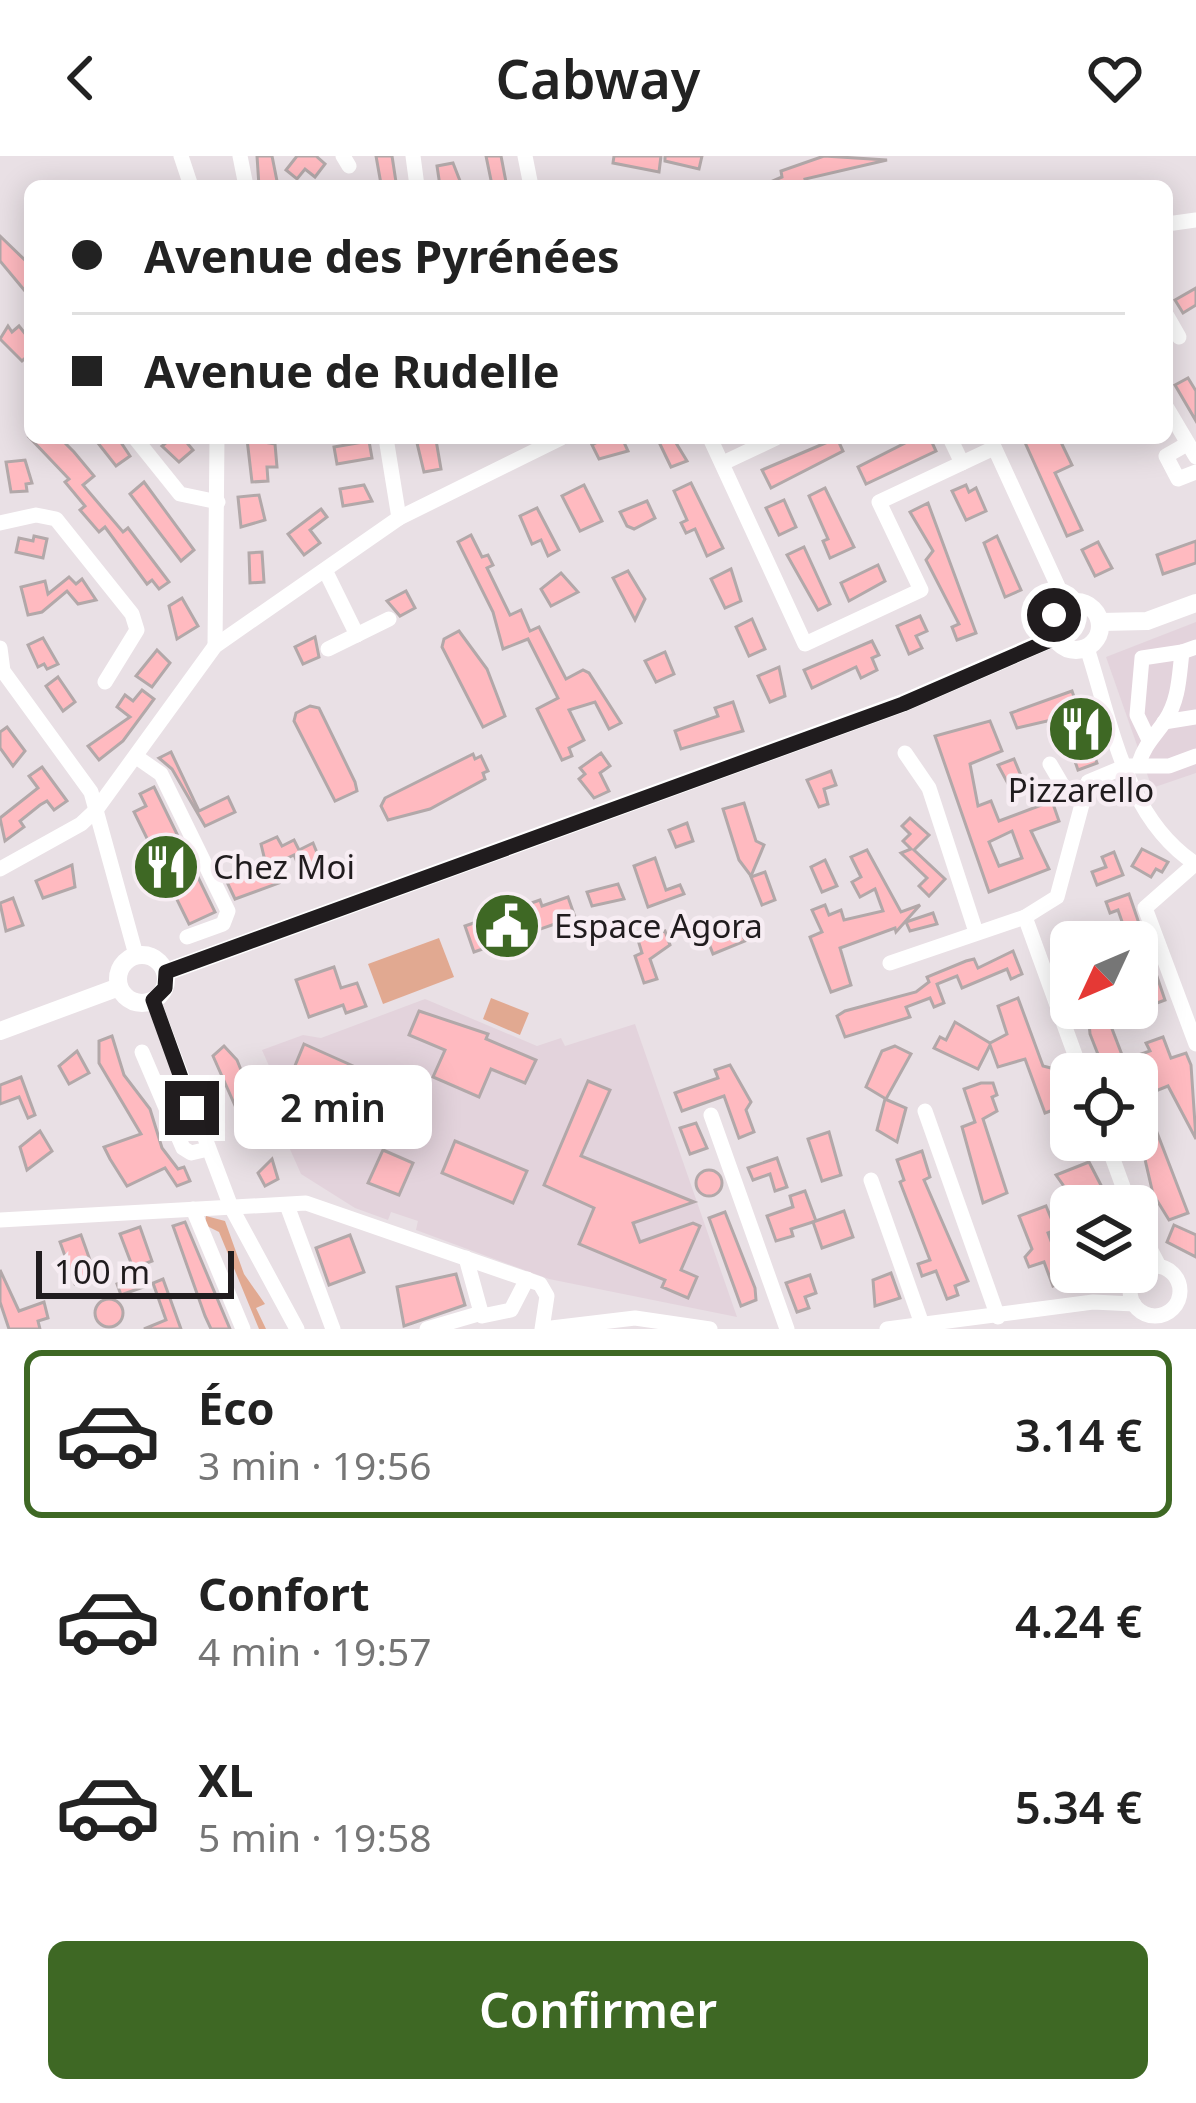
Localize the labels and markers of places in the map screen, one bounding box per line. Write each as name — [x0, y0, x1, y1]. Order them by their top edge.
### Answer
restaurant icon: Pizzarello — [1046, 694, 1116, 764]
place label: Pizzarello — [1008, 767, 1154, 812]
restaurant icon: Chez Moi — [131, 832, 201, 902]
place label: Chez Moi — [213, 844, 355, 889]
public building icon: Espace Agora — [472, 891, 542, 961]
place label: Espace Agora — [554, 903, 763, 948]

